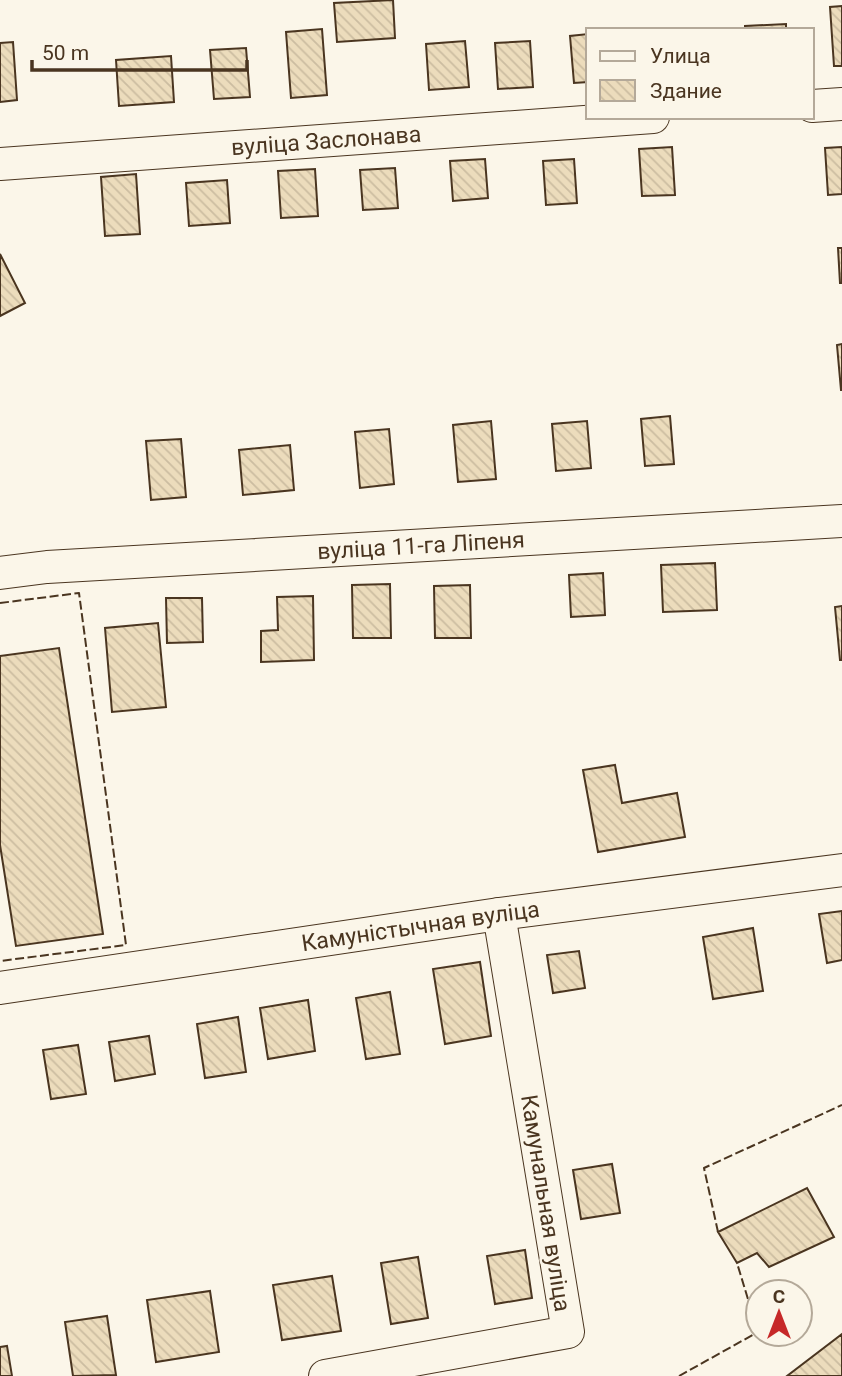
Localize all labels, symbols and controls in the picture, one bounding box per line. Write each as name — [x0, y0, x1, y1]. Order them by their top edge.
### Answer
scale bar — [32, 28, 247, 72]
legend — [586, 28, 814, 119]
text: 50 m — [42, 41, 89, 65]
text: Улица — [650, 44, 711, 68]
text: Здание — [650, 79, 722, 103]
street label: вуліца Заслонава — [230, 121, 422, 161]
street label: вуліца 11-га Ліпеня — [317, 526, 525, 565]
street label: Камуністычная вуліца — [300, 896, 541, 957]
street label: Камунальная вуліца — [515, 1093, 576, 1314]
north arrow — [744, 1278, 814, 1348]
text: С — [773, 1285, 785, 1308]

